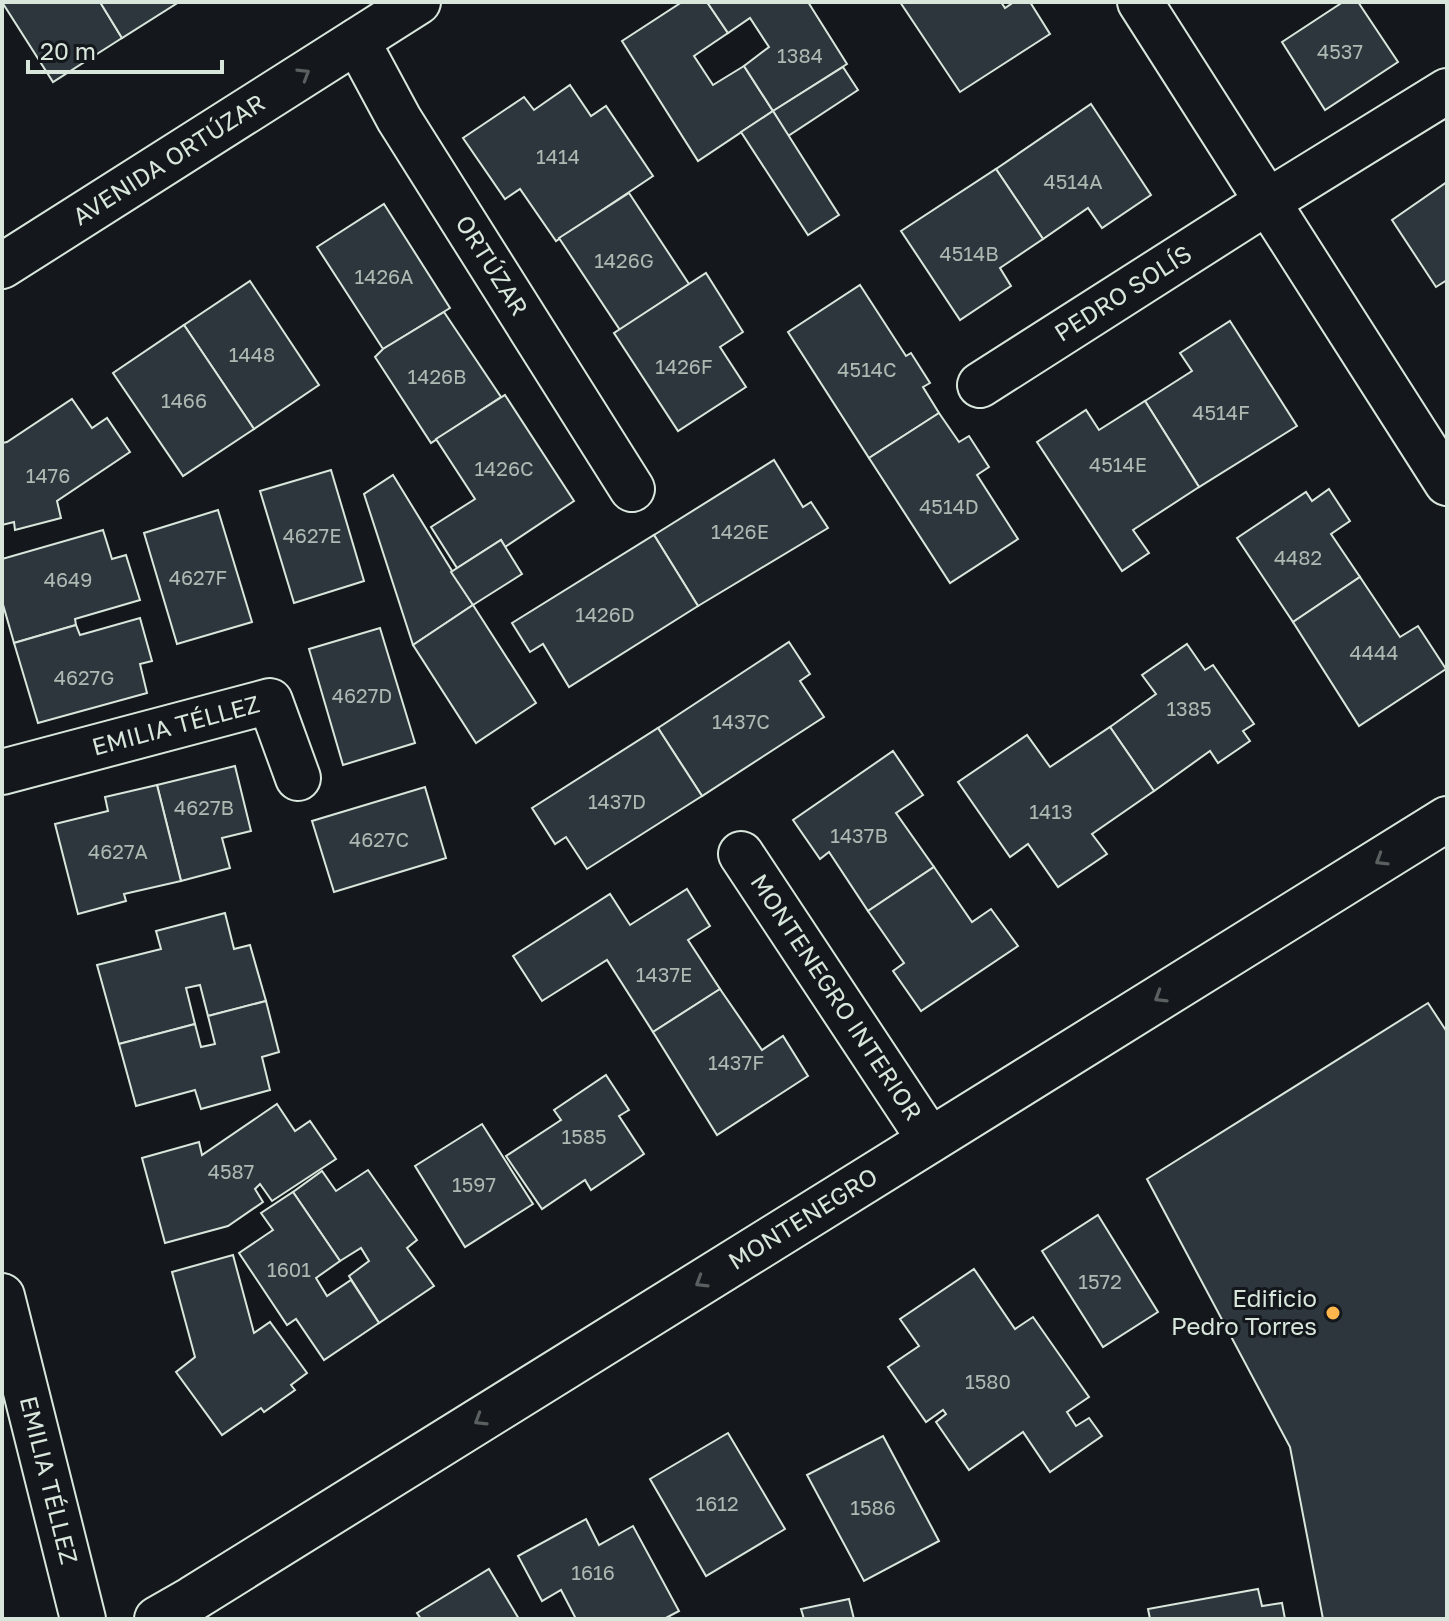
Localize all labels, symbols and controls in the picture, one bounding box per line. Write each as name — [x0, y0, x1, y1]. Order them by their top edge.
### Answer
scale bar — [28, 24, 222, 74]
text: 20 m — [40, 36, 96, 65]
house number: 4537 — [1317, 39, 1363, 63]
house number: 1384 — [777, 43, 823, 67]
one-way arrow — [295, 69, 310, 84]
street label: AVENIDA ORTÚZAR — [67, 87, 270, 230]
house number: 1414 — [536, 144, 580, 168]
house number: 4514A — [1043, 169, 1103, 193]
street label: ORTÚZAR — [450, 209, 535, 321]
street label: PEDRO SOLÍS — [1049, 238, 1197, 347]
house number: 4514B — [939, 241, 999, 265]
house number: 1426G — [594, 248, 654, 272]
house number: 1426A — [355, 264, 414, 288]
house number: 1448 — [229, 342, 275, 366]
house number: 1426F — [655, 354, 713, 378]
house number: 4514C — [837, 357, 897, 381]
house number: 1426B — [408, 364, 467, 388]
house number: 1466 — [161, 388, 207, 412]
house number: 4514F — [1192, 400, 1250, 424]
house number: 4514E — [1089, 452, 1147, 476]
house number: 1426C — [474, 456, 534, 480]
house number: 1476 — [26, 463, 70, 487]
house number: 4514D — [919, 494, 979, 518]
house number: 1426E — [711, 519, 769, 543]
house number: 4627E — [283, 523, 341, 547]
house number: 4482 — [1274, 545, 1322, 569]
house number: 4627F — [169, 565, 227, 589]
house number: 4649 — [44, 567, 92, 591]
house number: 1426D — [575, 602, 635, 626]
house number: 4444 — [1350, 640, 1398, 664]
house number: 4627G — [54, 665, 114, 689]
house number: 4627D — [332, 683, 392, 707]
street label: EMILIA TÉLLEZ — [89, 688, 263, 761]
house number: 1385 — [1166, 696, 1212, 720]
house number: 1437C — [712, 709, 770, 733]
house number: 1437D — [588, 789, 646, 813]
house number: 4627B — [174, 795, 234, 819]
house number: 1413 — [1029, 799, 1073, 823]
house number: 1437B — [830, 823, 888, 847]
house number: 4627C — [349, 827, 409, 851]
house number: 4627A — [88, 839, 148, 863]
one-way arrow — [1375, 851, 1390, 866]
street label: MONTENEGRO INTERIOR — [745, 868, 929, 1125]
house number: 1437E — [636, 962, 692, 986]
one-way arrow — [1154, 988, 1169, 1003]
house number: 1437F — [708, 1050, 764, 1074]
house number: 1585 — [561, 1124, 607, 1148]
house number: 4587 — [208, 1159, 254, 1183]
street label: MONTENEGRO — [723, 1161, 882, 1275]
house number: 1597 — [452, 1172, 496, 1196]
house number: 1601 — [267, 1257, 311, 1281]
house number: 1572 — [1078, 1269, 1122, 1293]
one-way arrow — [695, 1273, 710, 1288]
place label: Edificio Pedro Torres — [1171, 1283, 1317, 1340]
marker: Edificio Pedro Torres — [1324, 1304, 1342, 1322]
house number: 1580 — [965, 1369, 1011, 1393]
street label: EMILIA TÉLLEZ — [15, 1393, 85, 1567]
one-way arrow — [475, 1410, 489, 1425]
house number: 1612 — [695, 1491, 739, 1515]
house number: 1586 — [850, 1495, 896, 1519]
house number: 1616 — [571, 1560, 615, 1584]

